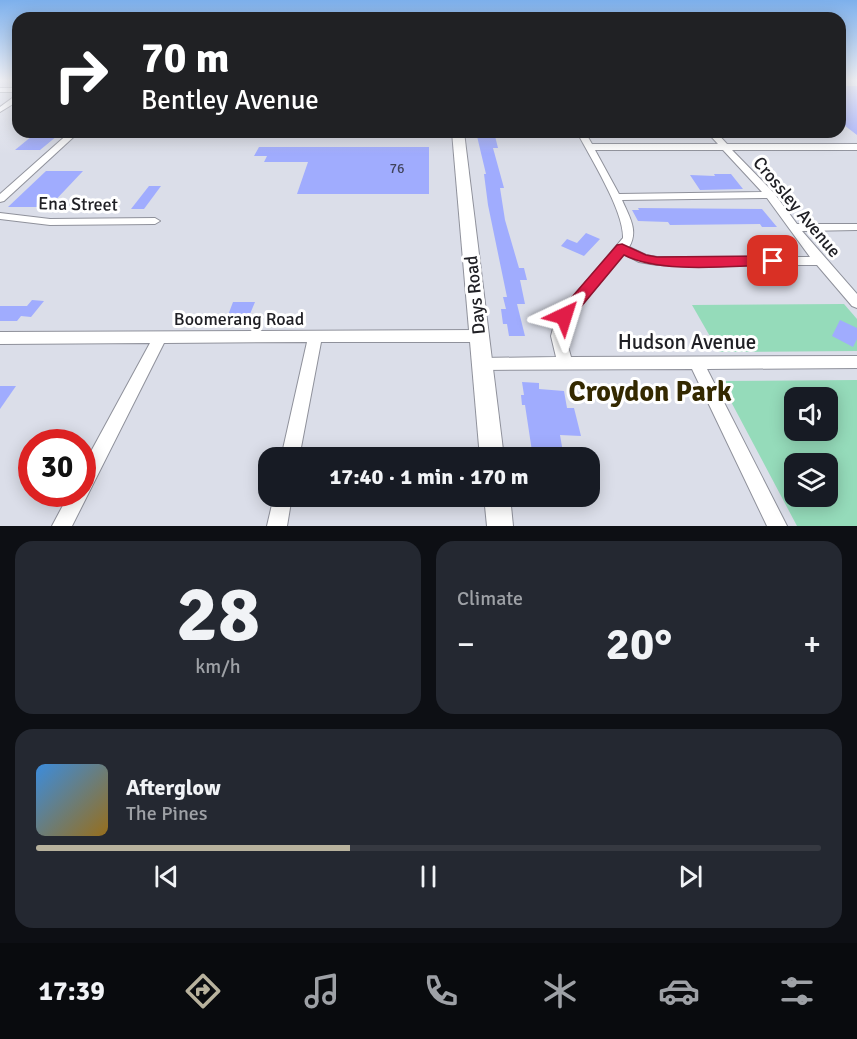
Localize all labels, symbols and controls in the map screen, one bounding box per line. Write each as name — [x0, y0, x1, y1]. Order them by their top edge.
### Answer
text: 70 m — [141, 33, 230, 84]
icon: right — [42, 36, 120, 114]
text: Bentley Avenue — [141, 84, 319, 117]
street label: Crossley Avenue — [748, 152, 846, 262]
house number: 76 — [389, 160, 405, 177]
street label: Ena Street — [38, 192, 118, 216]
pin — [747, 235, 798, 286]
icon: arrive — [756, 244, 789, 277]
street label: Days Road — [460, 254, 490, 336]
position arrow — [532, 284, 596, 348]
street label: Boomerang Road — [174, 308, 304, 330]
street label: Hudson Avenue — [618, 329, 756, 355]
district label: Croydon Park — [568, 375, 732, 409]
map controls — [784, 387, 838, 507]
button: sound — [784, 387, 838, 441]
speed limit sign: 30 — [18, 429, 96, 507]
button: layers — [784, 453, 838, 507]
text: 17:40 · 1 min · 170 m — [329, 463, 529, 490]
text: 28 — [176, 567, 260, 663]
text: Climate — [457, 586, 523, 611]
text: 20° — [606, 617, 672, 672]
text: − — [457, 624, 475, 665]
text: + — [803, 624, 821, 665]
text: km/h — [195, 654, 241, 679]
text: Afterglow — [126, 774, 221, 801]
text: The Pines — [126, 801, 208, 826]
icon: previous — [150, 860, 183, 893]
icon: pause — [412, 860, 445, 893]
icon: next — [674, 860, 707, 893]
icon: directions — [182, 970, 224, 1012]
icon: music — [301, 970, 343, 1012]
icon: phone — [420, 970, 462, 1012]
icon: climate — [539, 970, 581, 1012]
icon: car — [658, 970, 700, 1012]
icon: filters — [776, 970, 818, 1012]
text: 17:39 — [38, 975, 105, 1008]

